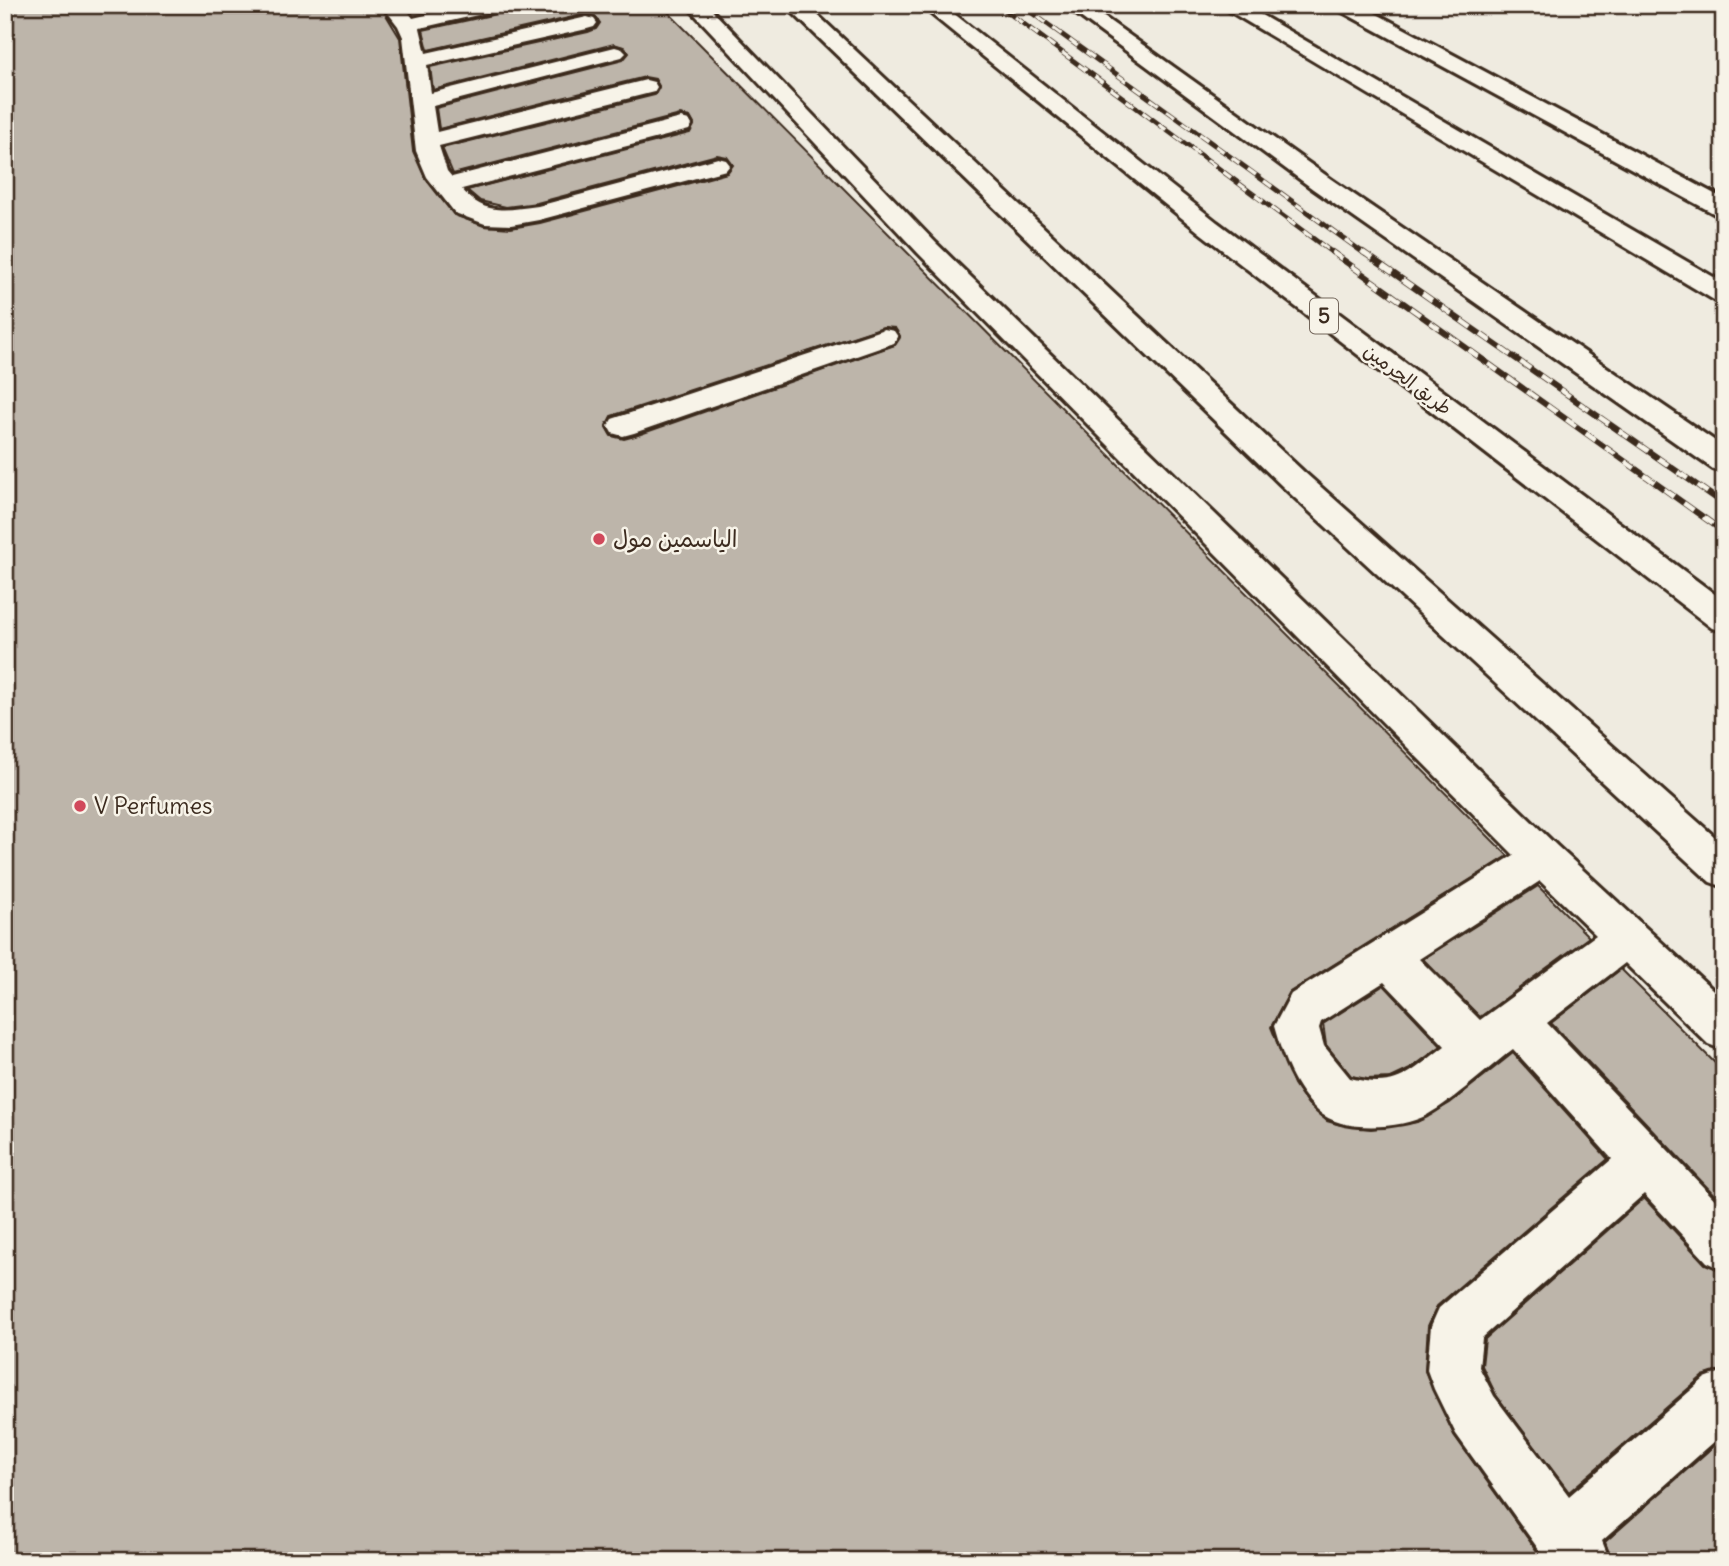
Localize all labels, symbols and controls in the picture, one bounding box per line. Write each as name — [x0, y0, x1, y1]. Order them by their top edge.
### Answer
road number: 5 — [1310, 298, 1338, 334]
street label: طريق الحرمين — [1359, 338, 1457, 420]
place label: الياسمين مول — [613, 524, 737, 553]
marker: الياسمين مول — [591, 531, 607, 547]
place label: V Perfumes — [94, 791, 213, 820]
marker: V Perfumes — [72, 798, 88, 814]

